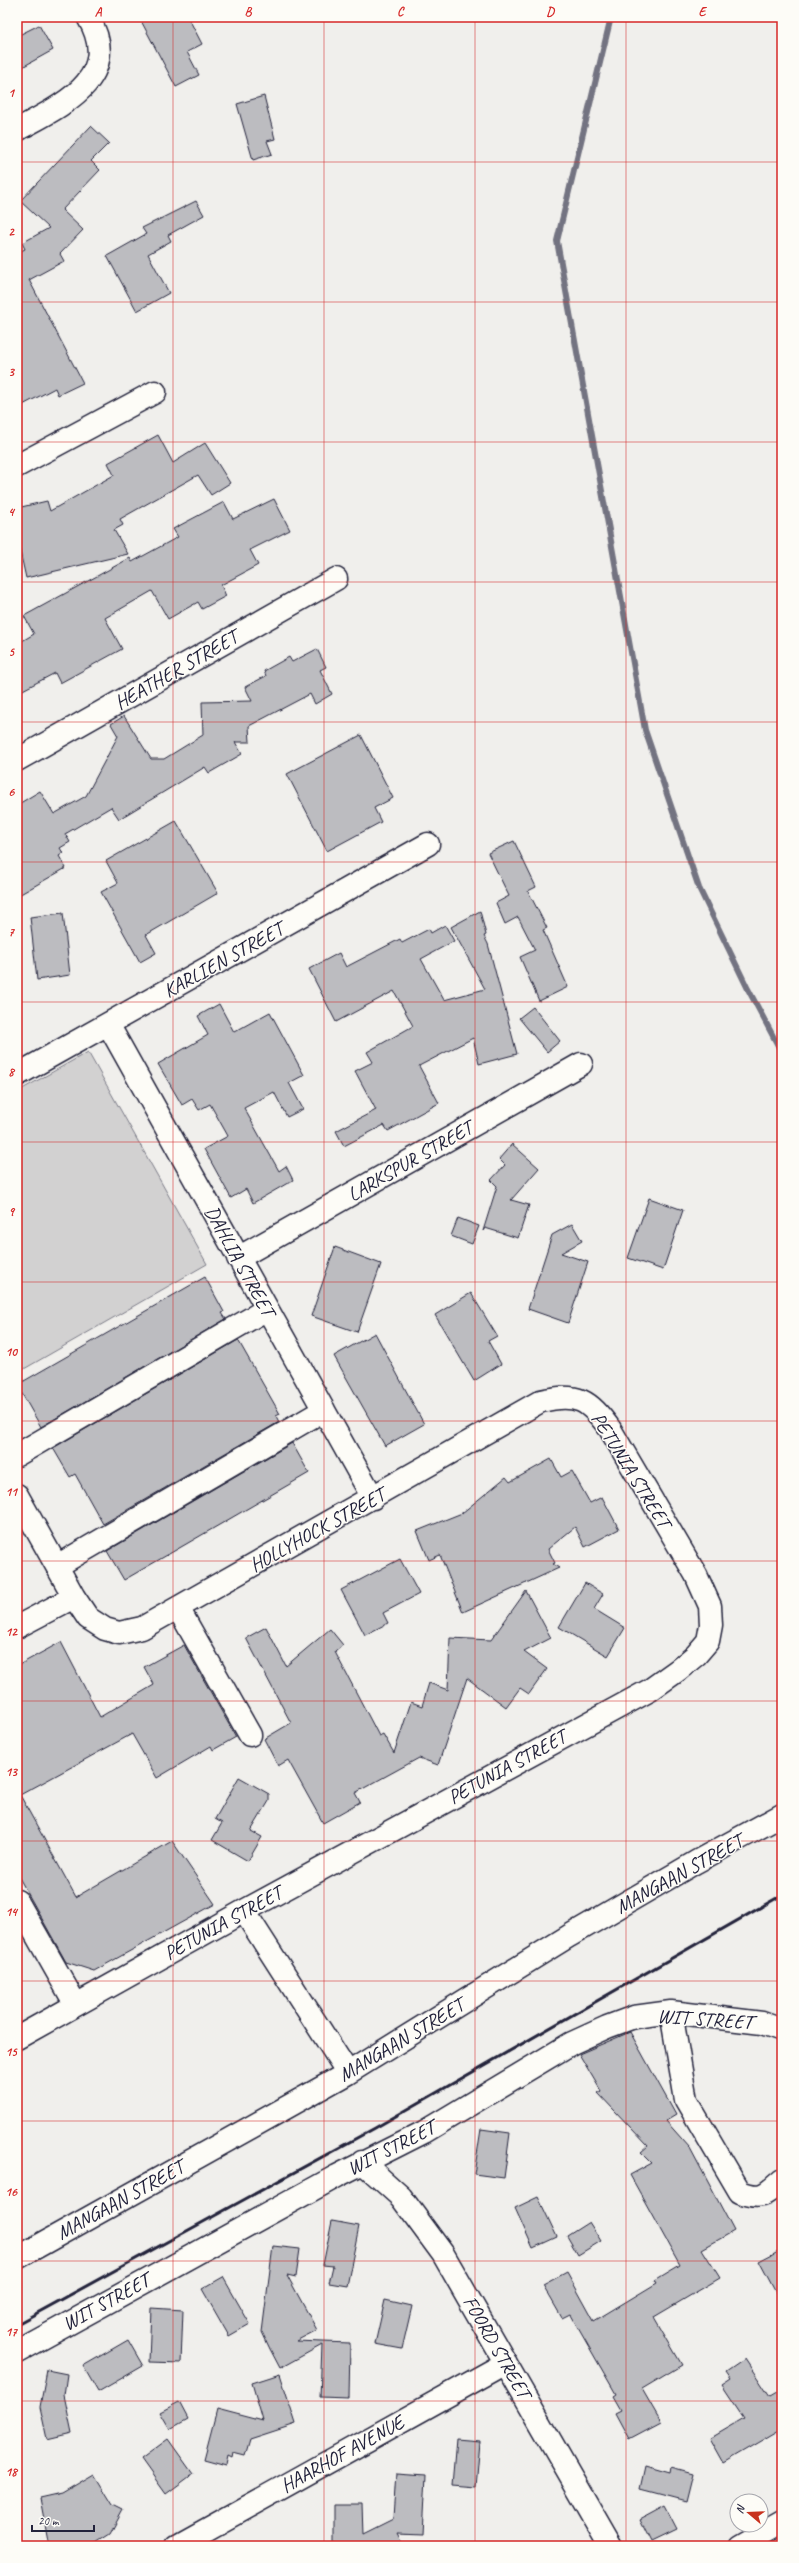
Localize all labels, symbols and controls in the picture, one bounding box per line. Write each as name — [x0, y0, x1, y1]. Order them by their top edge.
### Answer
text: A — [95, 4, 103, 20]
text: B — [245, 4, 253, 20]
text: C — [397, 4, 405, 20]
text: D — [546, 4, 555, 20]
text: E — [699, 4, 708, 20]
text: 1 — [8, 85, 16, 101]
text: 2 — [8, 224, 15, 240]
text: 3 — [8, 364, 15, 380]
text: 4 — [8, 504, 16, 520]
street label: HEATHER STREET — [110, 622, 246, 715]
text: 5 — [8, 644, 15, 660]
text: 6 — [8, 784, 15, 800]
street label: KARLIEN STREET — [159, 914, 292, 1003]
text: 7 — [8, 924, 15, 940]
text: 8 — [8, 1064, 16, 1080]
street label: LARKSPUR STREET — [343, 1113, 480, 1207]
street label: DAHLIA STREET — [199, 1201, 283, 1324]
text: 9 — [8, 1204, 15, 1220]
text: 10 — [5, 1344, 18, 1360]
street label: PETUNIA STREET — [586, 1408, 678, 1536]
street label: HOLLYHOCK STREET — [245, 1480, 393, 1577]
text: 11 — [5, 1484, 19, 1500]
text: 12 — [5, 1624, 18, 1640]
street label: PETUNIA STREET — [443, 1722, 574, 1810]
text: 13 — [5, 1764, 18, 1780]
street label: MANGAAN STREET — [611, 1826, 751, 1919]
street label: PETUNIA STREET — [159, 1878, 290, 1966]
text: 14 — [5, 1904, 19, 1920]
street label: MANGAAN STREET — [334, 1990, 472, 2087]
street label: WIT STREET — [656, 2003, 758, 2035]
text: 15 — [5, 2044, 18, 2060]
street label: WIT STREET — [343, 2113, 444, 2181]
street label: MANGAAN STREET — [52, 2152, 192, 2245]
text: 16 — [5, 2184, 18, 2200]
street label: WIT STREET — [58, 2266, 158, 2336]
street label: FOORD STREET — [458, 2291, 538, 2406]
text: 17 — [5, 2324, 18, 2340]
street label: HAARHOF AVENUE — [276, 2409, 410, 2498]
text: 18 — [5, 2464, 19, 2480]
north arrow — [729, 2493, 769, 2533]
text: N — [732, 2502, 748, 2515]
scale bar — [32, 2507, 94, 2533]
text: 20 m — [38, 2513, 60, 2529]

